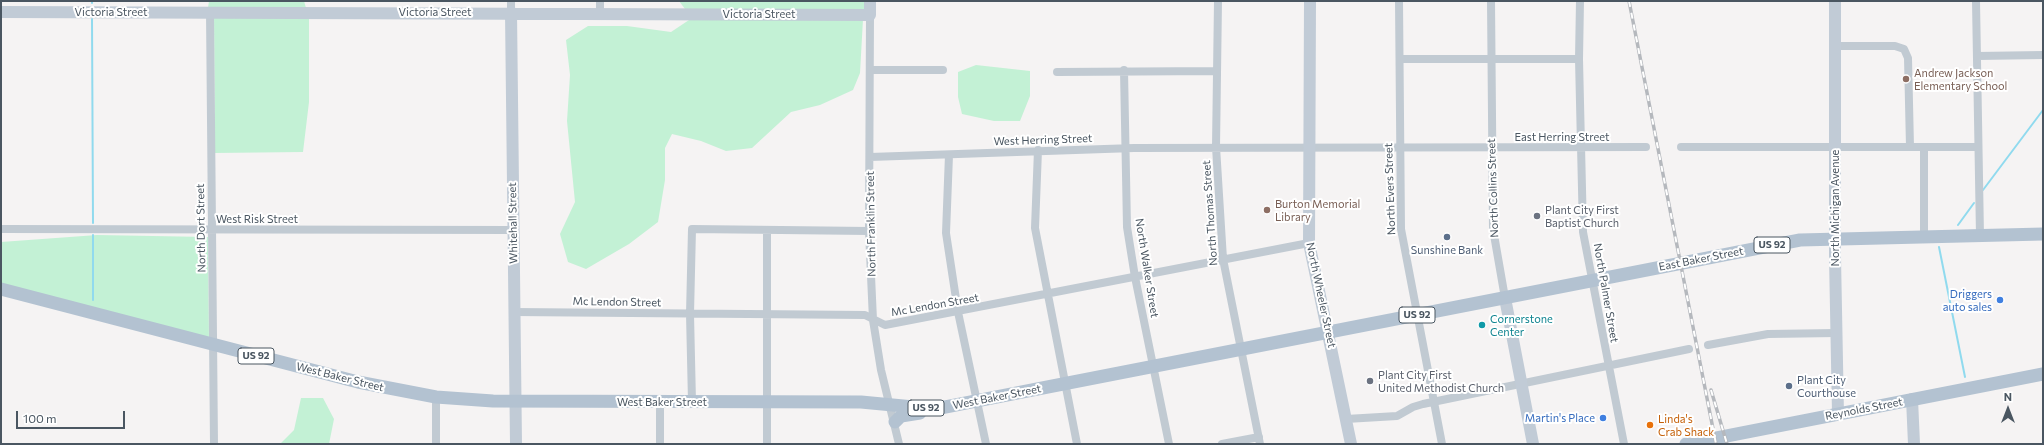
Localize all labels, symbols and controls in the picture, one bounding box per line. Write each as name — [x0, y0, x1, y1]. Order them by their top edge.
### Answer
street label: Victoria Street — [75, 5, 147, 19]
street label: Victoria Street — [399, 5, 471, 19]
street label: Victoria Street — [723, 7, 795, 21]
place label: Andrew Jackson Elementary School — [1914, 66, 2007, 92]
marker: Andrew Jackson Elementary School — [1901, 74, 1911, 84]
street label: East Herring Street — [1515, 130, 1609, 144]
street label: West Herring Street — [993, 132, 1093, 148]
street label: North Collins Street — [1485, 138, 1501, 238]
street label: North Evers Street — [1382, 143, 1398, 235]
street label: North Michigan Avenue — [1828, 150, 1842, 266]
street label: North Thomas Street — [1200, 160, 1220, 266]
street label: North Franklin Street — [863, 171, 879, 277]
street label: Whitehall Street — [506, 182, 520, 264]
street label: North Dort Street — [194, 183, 208, 273]
place label: Burton Memorial Library — [1275, 197, 1360, 223]
place label: Plant City First Baptist Church — [1545, 203, 1619, 229]
marker: Burton Memorial Library — [1262, 205, 1272, 215]
marker: Plant City First Baptist Church — [1532, 211, 1542, 221]
street label: West Risk Street — [216, 212, 298, 226]
street label: North Walker Street — [1133, 217, 1161, 319]
marker: Sunshine Bank — [1442, 232, 1452, 242]
road number: US 92 — [1754, 237, 1790, 253]
street label: North Wheeler Street — [1303, 241, 1339, 349]
street label: North Palmer Street — [1591, 242, 1621, 344]
place label: Sunshine Bank — [1411, 243, 1483, 257]
street label: East Baker Street — [1658, 244, 1744, 274]
place label: Driggers auto sales — [1943, 287, 1992, 313]
street label: Mc Lendon Street — [890, 291, 980, 319]
street label: Mc Lendon Street — [572, 295, 662, 309]
marker: Driggers auto sales — [1995, 295, 2005, 305]
road number: US 92 — [1399, 307, 1435, 323]
place label: Cornerstone Center — [1490, 312, 1553, 338]
marker: Cornerstone Center — [1477, 320, 1487, 330]
road number: US 92 — [238, 348, 274, 364]
street label: West Baker Street — [295, 360, 385, 394]
place label: Plant City First United Methodist Church — [1378, 368, 1504, 394]
place label: Plant City Courthouse — [1797, 373, 1856, 399]
marker: Plant City First United Methodist Church — [1365, 376, 1375, 386]
marker: Plant City Courthouse — [1784, 381, 1794, 391]
street label: West Baker Street — [952, 382, 1042, 412]
north arrow — [1988, 389, 2028, 429]
text: N — [2004, 390, 2012, 403]
street label: West Baker Street — [617, 395, 707, 409]
street label: Reynolds Street — [1824, 395, 1904, 423]
road number: US 92 — [908, 400, 944, 416]
scale bar — [18, 403, 127, 429]
text: 100 m — [23, 411, 57, 425]
place label: Martin's Place — [1525, 411, 1595, 425]
place label: Linda's Crab Shack — [1658, 412, 1714, 438]
marker: Martin's Place — [1598, 413, 1608, 423]
marker: Linda's Crab Shack — [1645, 420, 1655, 430]

